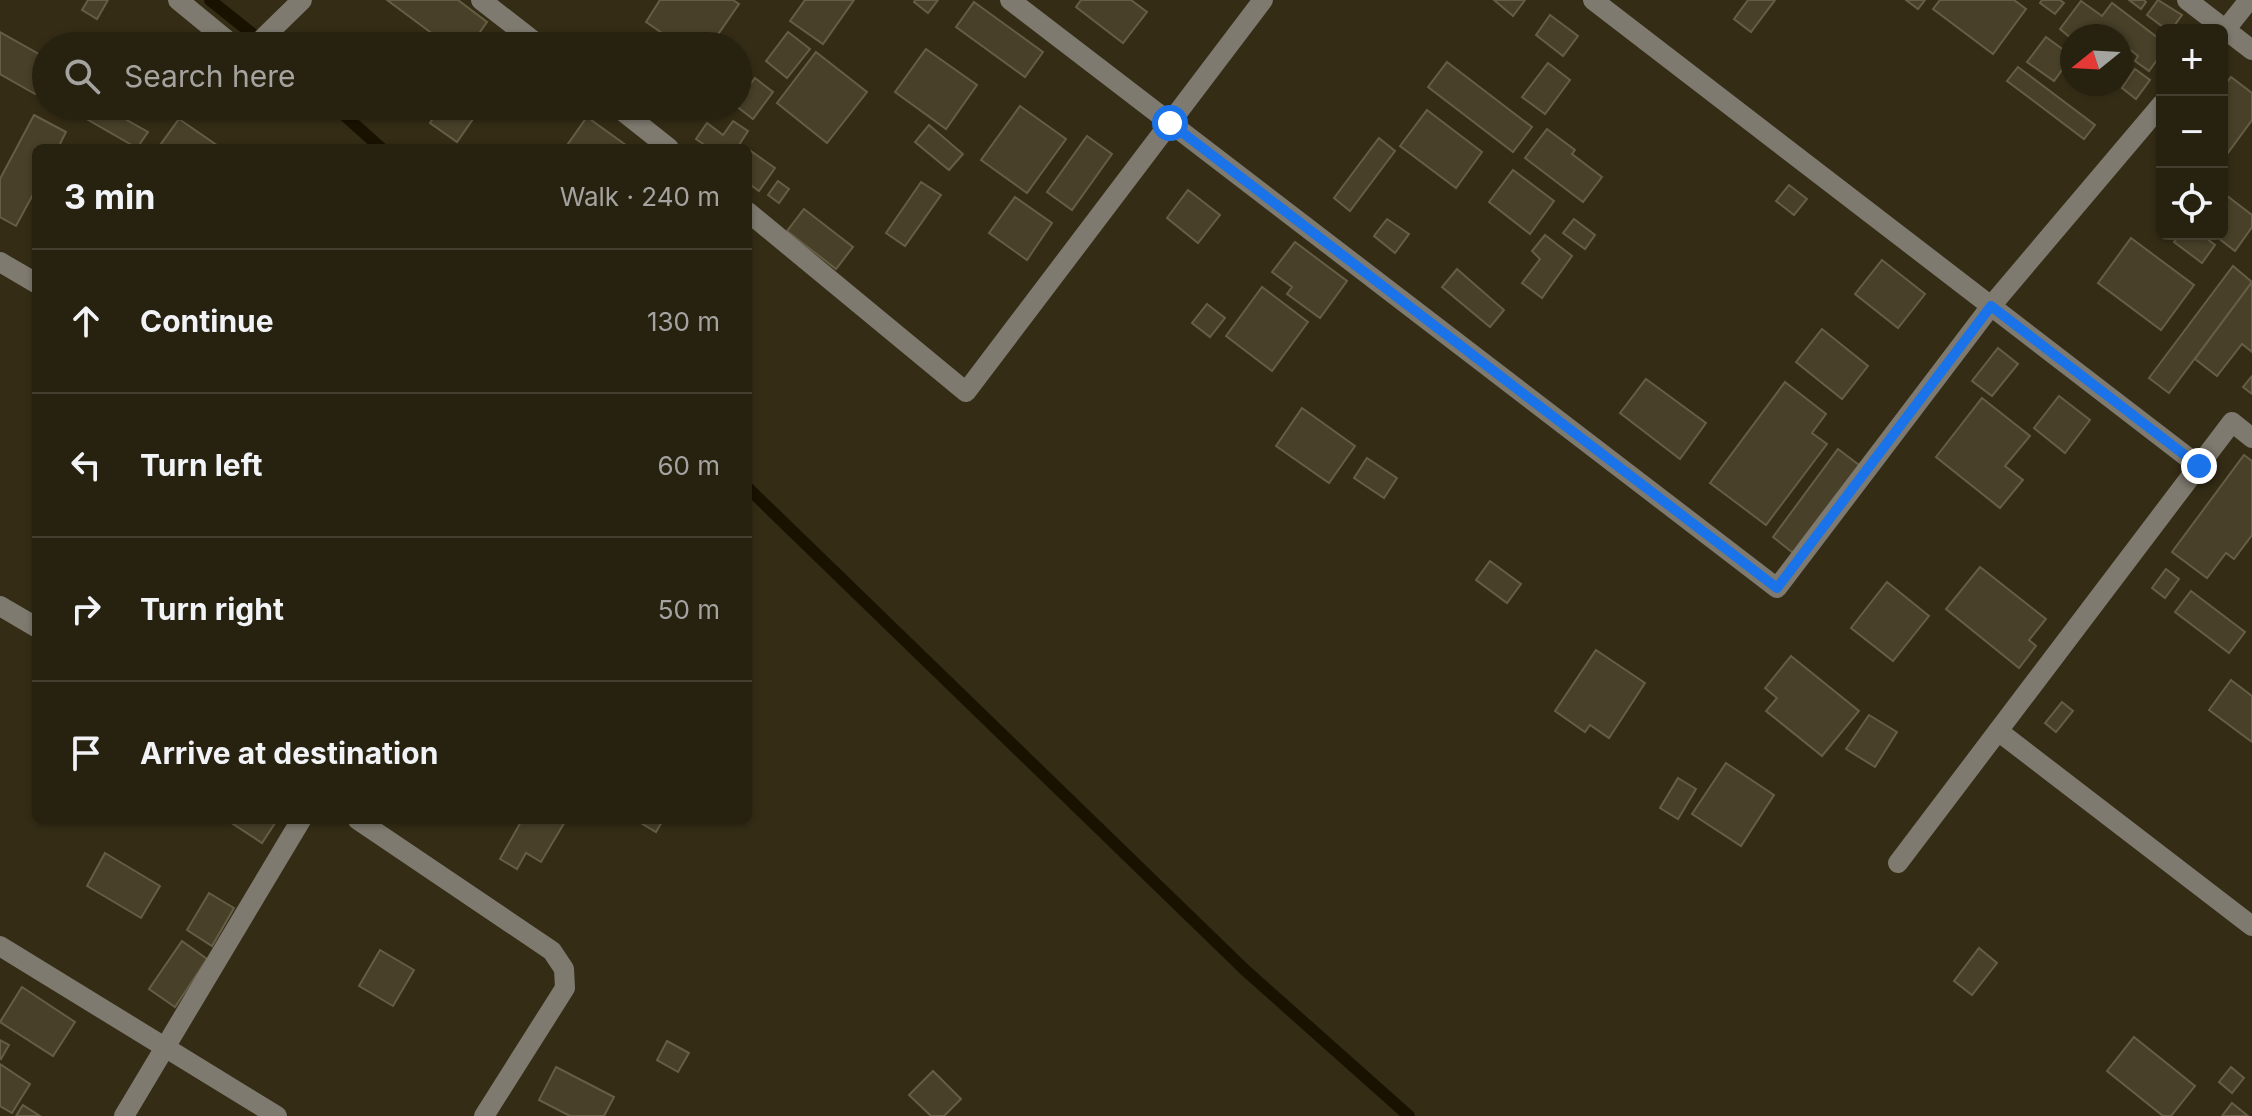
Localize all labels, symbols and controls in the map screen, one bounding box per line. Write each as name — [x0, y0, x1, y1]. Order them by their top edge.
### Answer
north arrow — [2060, 24, 2132, 96]
map controls — [2156, 24, 2228, 240]
button: + — [2156, 24, 2228, 96]
search box — [32, 32, 752, 120]
icon: search — [60, 54, 104, 98]
text: Search here — [124, 58, 296, 94]
button: − — [2156, 96, 2228, 168]
route start — [1152, 105, 1188, 141]
button: locate — [2156, 168, 2228, 240]
text: 3 min — [64, 176, 155, 217]
text: Walk · 240 m — [560, 181, 720, 212]
icon: ahead — [64, 299, 108, 343]
text: Continue — [140, 303, 274, 339]
text: 130 m — [647, 306, 720, 337]
icon: left — [64, 443, 108, 487]
text: Turn left — [140, 447, 262, 483]
route end — [2181, 448, 2217, 484]
text: 60 m — [657, 450, 720, 481]
icon: right — [64, 587, 108, 631]
text: Turn right — [140, 591, 284, 627]
text: 50 m — [658, 594, 720, 625]
icon: arrive — [64, 731, 108, 775]
text: Arrive at destination — [140, 735, 438, 771]

